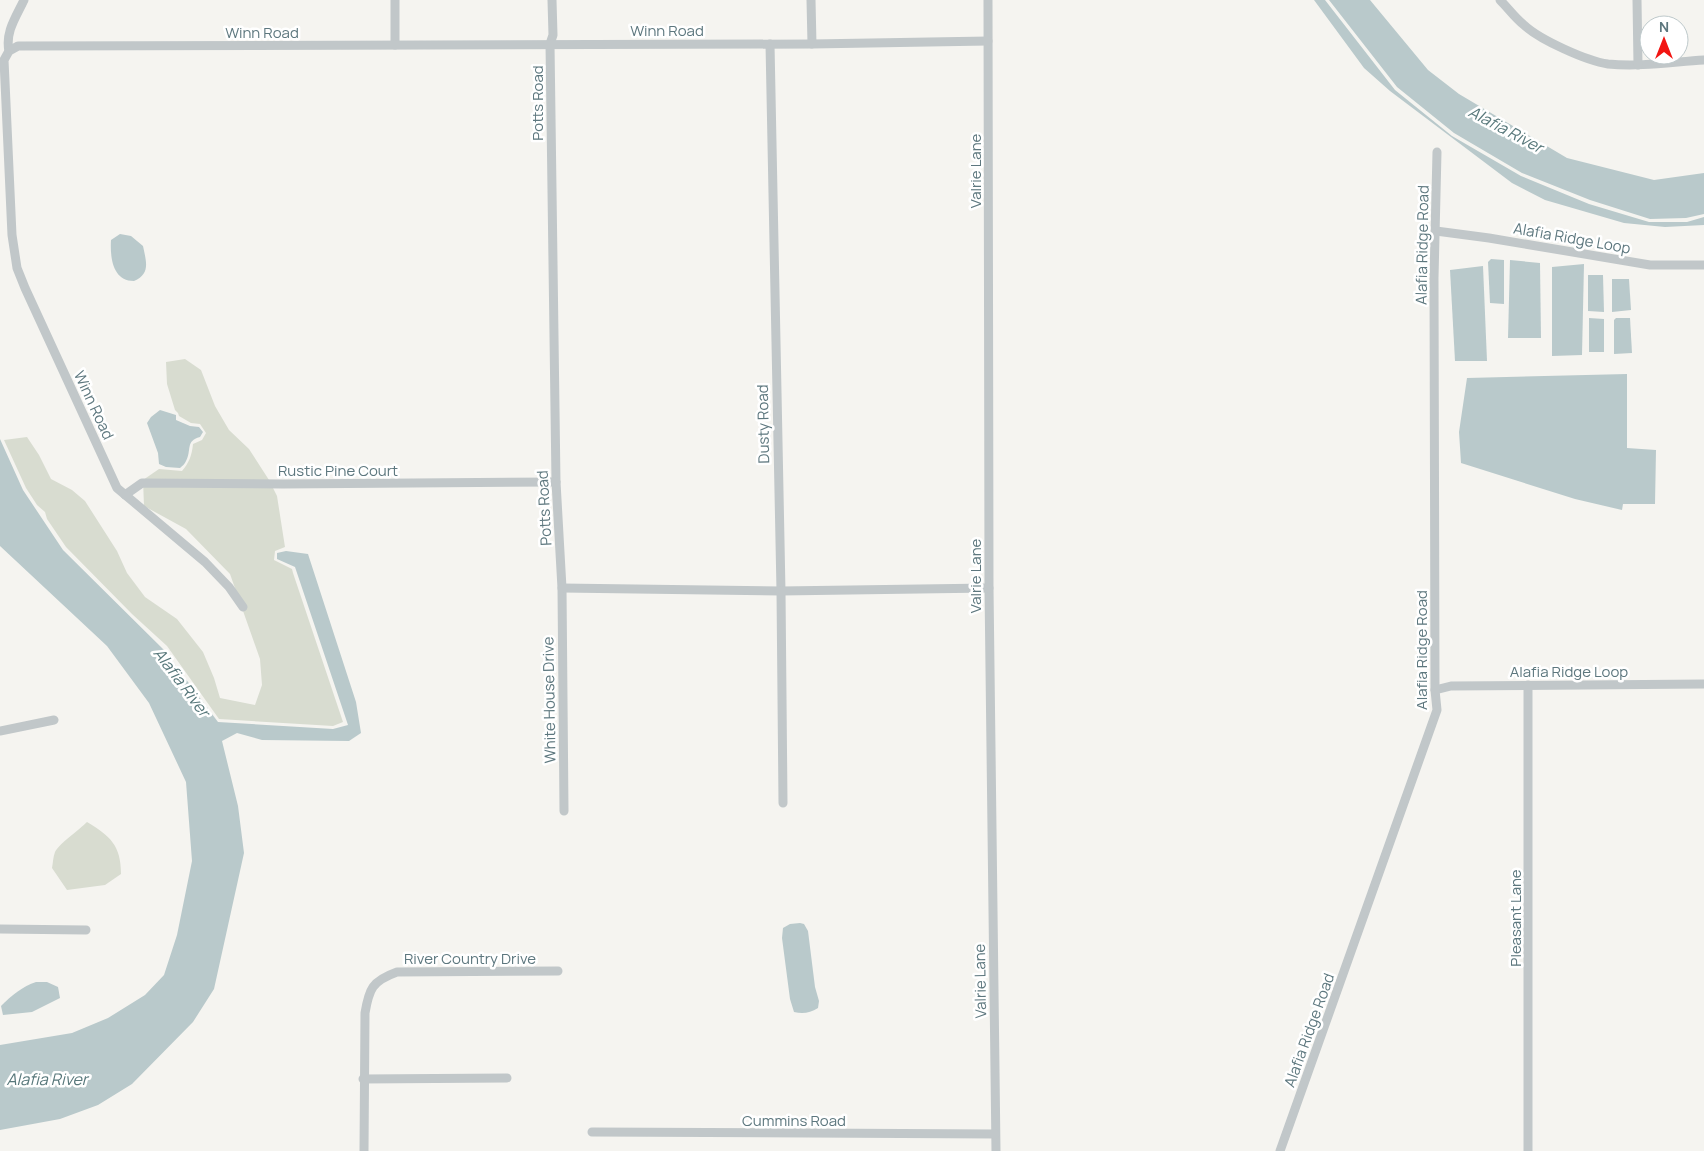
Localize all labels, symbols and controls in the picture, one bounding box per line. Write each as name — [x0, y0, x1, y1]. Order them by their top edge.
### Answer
north arrow — [1639, 15, 1689, 65]
text: N — [1659, 17, 1669, 36]
street label: Winn Road — [630, 20, 704, 41]
street label: Winn Road — [225, 22, 299, 43]
street label: Potts Road — [527, 65, 548, 141]
water label: Alafia River — [1465, 100, 1549, 159]
street label: Valrie Lane — [965, 134, 986, 208]
street label: Alafia Ridge Road — [1410, 185, 1434, 305]
street label: Alafia Ridge Loop — [1512, 217, 1632, 259]
street label: Winn Road — [69, 367, 119, 443]
street label: Dusty Road — [752, 384, 774, 464]
street label: Rustic Pine Court — [278, 460, 398, 481]
street label: Potts Road — [532, 470, 556, 546]
street label: Valrie Lane — [965, 539, 986, 613]
street label: Alafia Ridge Road — [1411, 590, 1432, 710]
street label: White House Drive — [537, 636, 561, 764]
water label: Alafia River — [149, 643, 217, 723]
street label: Alafia Ridge Loop — [1510, 661, 1628, 682]
street label: Pleasant Lane — [1505, 869, 1526, 967]
street label: Valrie Lane — [969, 943, 991, 1018]
street label: River Country Drive — [404, 948, 536, 969]
street label: Alafia Ridge Road — [1279, 970, 1339, 1090]
water label: Alafia River — [6, 1068, 90, 1090]
street label: Cummins Road — [742, 1110, 846, 1131]

